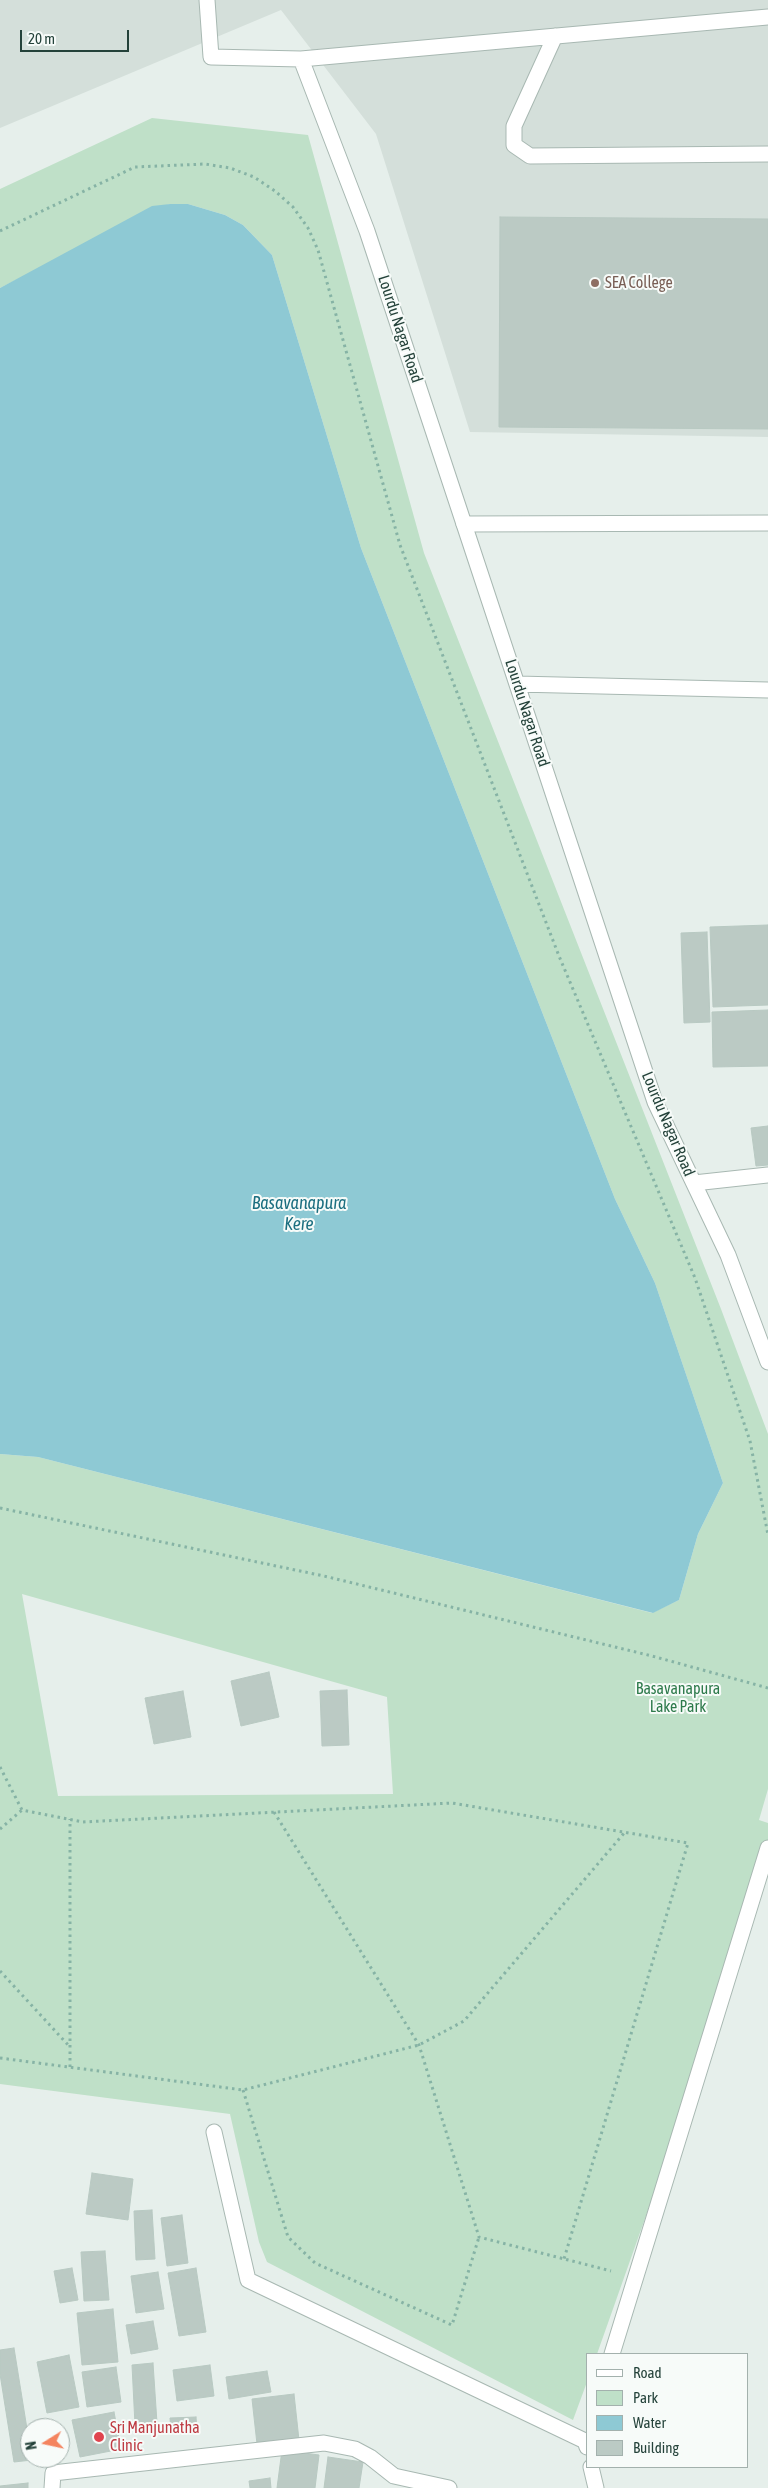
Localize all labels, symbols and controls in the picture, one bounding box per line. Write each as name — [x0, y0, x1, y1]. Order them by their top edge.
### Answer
scale bar — [22, 20, 131, 52]
text: 20 m — [28, 30, 55, 47]
street label: Lourdu Nagar Road — [374, 273, 426, 385]
place label: SEA College — [605, 273, 673, 293]
marker: SEA College — [589, 277, 601, 289]
street label: Lourdu Nagar Road — [501, 657, 553, 769]
street label: Lourdu Nagar Road — [637, 1069, 699, 1179]
water label: Basavanapura Kere — [252, 1192, 346, 1234]
park label: Basavanapura Lake Park — [636, 1679, 720, 1717]
legend — [586, 2353, 748, 2468]
text: Road — [633, 2364, 662, 2381]
text: Park — [633, 2389, 658, 2406]
text: Water — [633, 2414, 666, 2431]
north arrow — [20, 2418, 70, 2468]
place label: Sri Manjunatha Clinic — [110, 2418, 200, 2456]
marker: Sri Manjunatha Clinic — [92, 2430, 106, 2444]
text: Building — [633, 2439, 679, 2456]
text: N — [23, 2440, 40, 2451]

